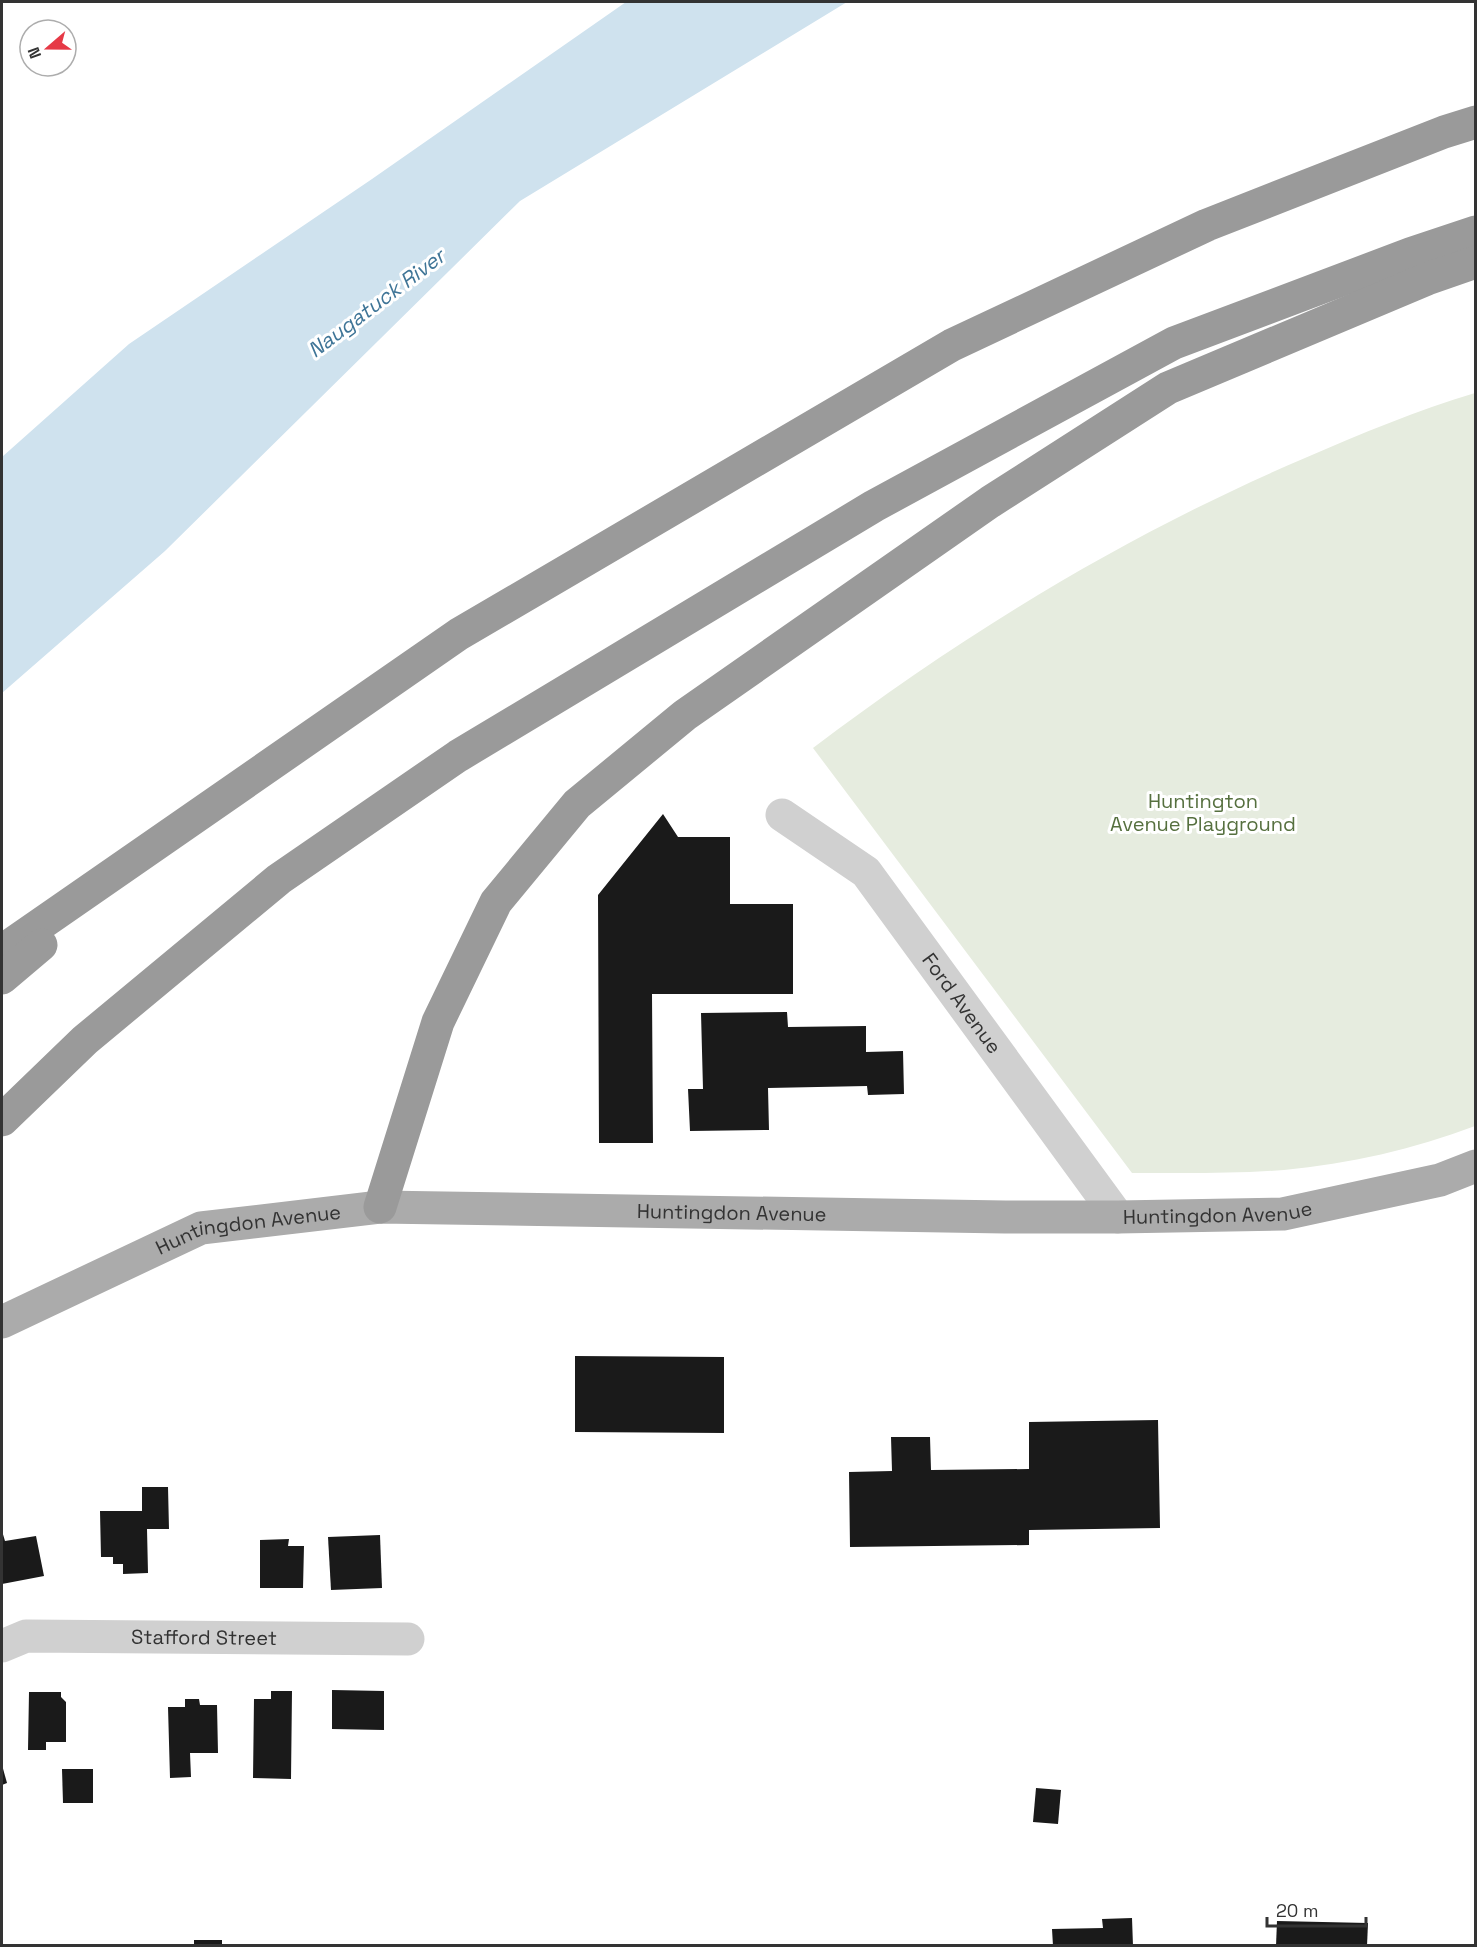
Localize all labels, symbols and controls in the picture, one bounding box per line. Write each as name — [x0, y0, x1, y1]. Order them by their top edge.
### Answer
north arrow — [18, 18, 78, 78]
text: N — [23, 44, 46, 62]
water label: Naugatuck River — [302, 241, 452, 363]
park label: Huntington Avenue Playground — [1110, 788, 1296, 837]
street label: Ford Avenue — [916, 948, 1007, 1059]
street label: Huntingdon Avenue — [1123, 1195, 1314, 1230]
street label: Huntingdon Avenue — [637, 1198, 827, 1227]
street label: Huntingdon Avenue — [151, 1199, 342, 1261]
street label: Stafford Street — [131, 1624, 277, 1651]
scale bar — [1267, 1890, 1366, 1928]
text: 20 m — [1276, 1899, 1319, 1922]

